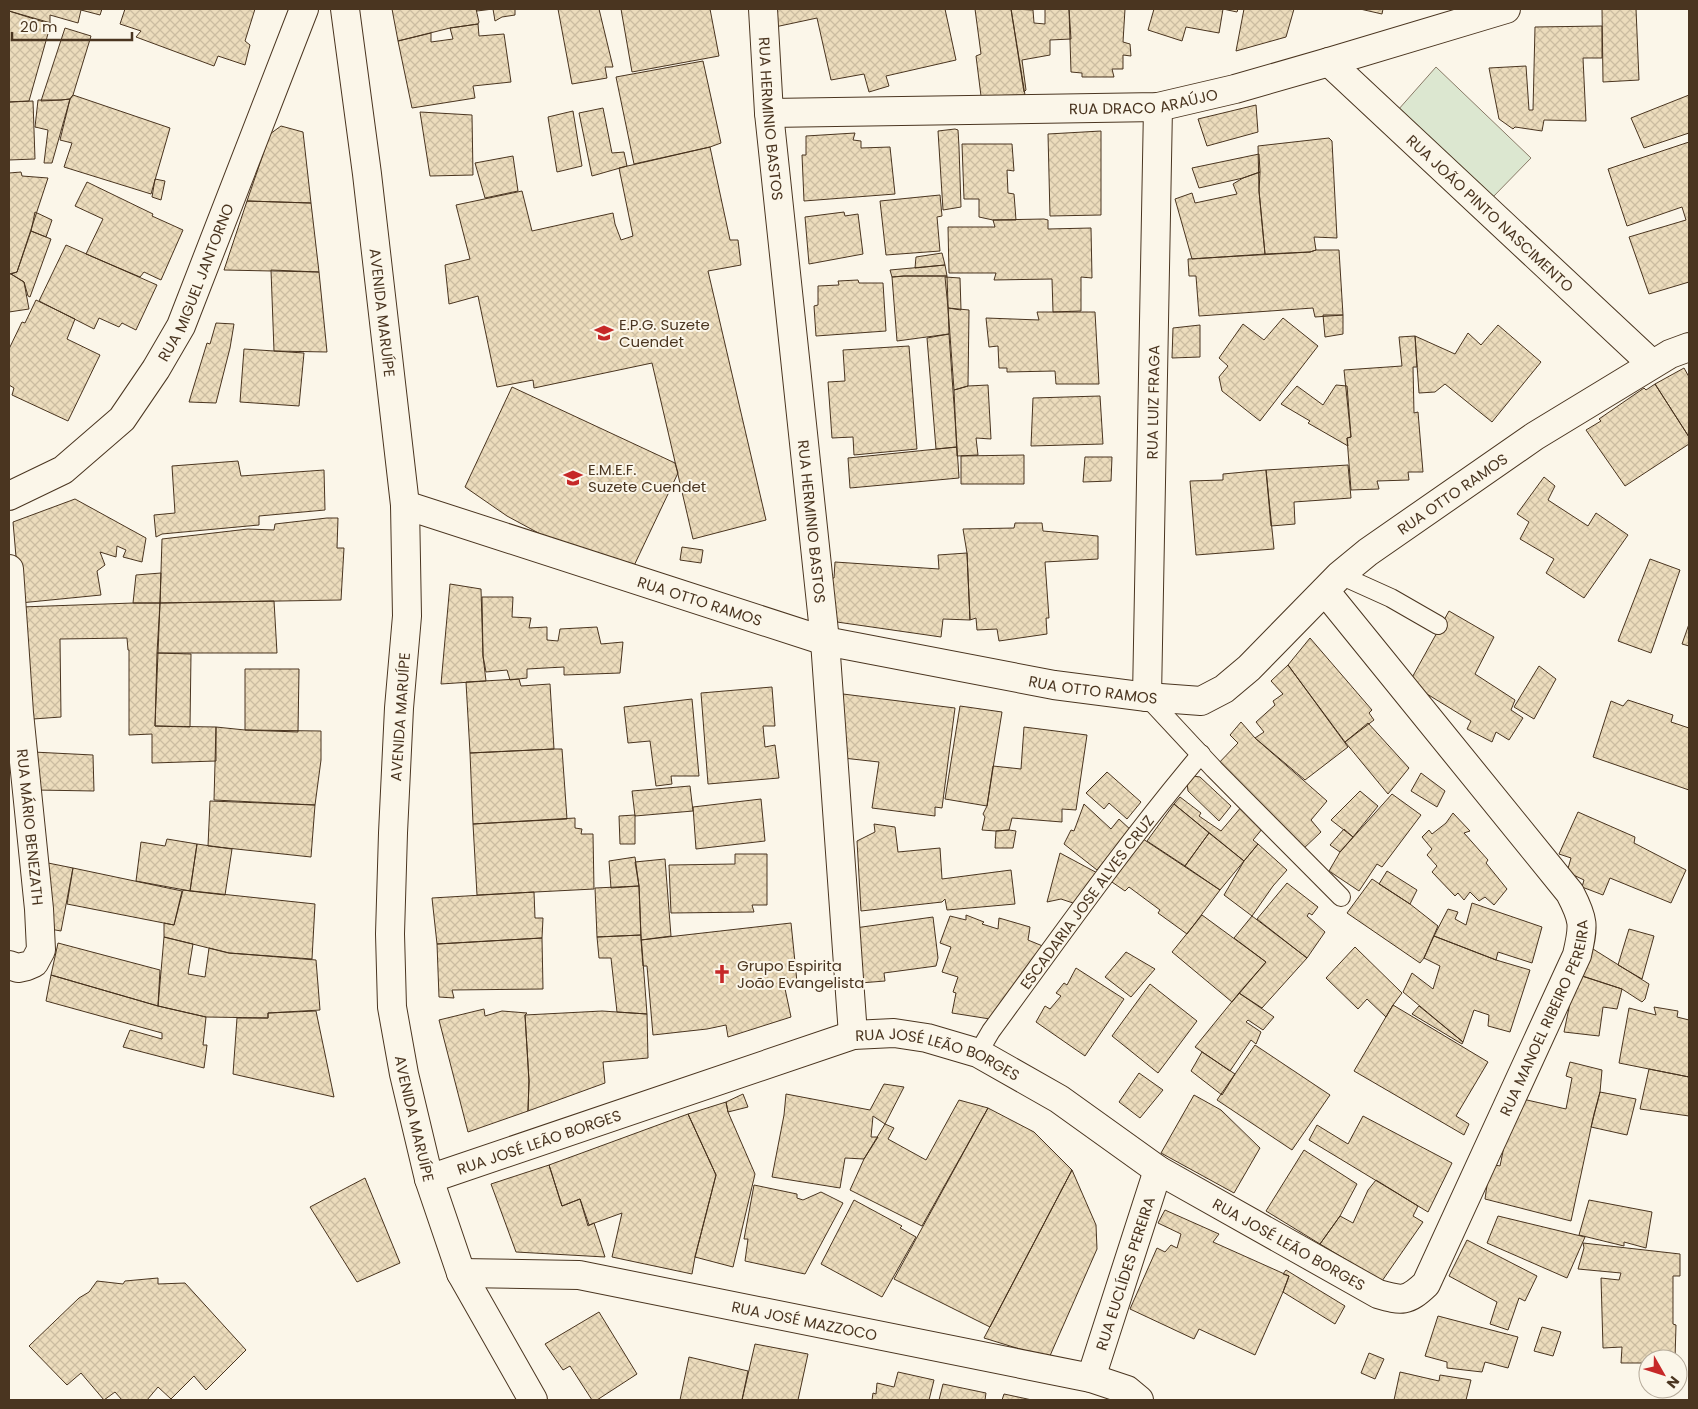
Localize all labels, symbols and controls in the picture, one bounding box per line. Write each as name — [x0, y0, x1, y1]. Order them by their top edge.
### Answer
scale bar — [12, 10, 132, 42]
text: 20 m — [20, 16, 58, 37]
street label: RUA HERMINIO BASTOS — [754, 36, 789, 202]
street label: RUA DRACO ARAÚJO — [1069, 83, 1220, 119]
street label: RUA JOÃO PINTO NASCIMENTO — [1402, 130, 1579, 296]
street label: RUA MIGUEL JANTORNO — [152, 200, 238, 365]
street label: AVENIDA MARUÍPE — [365, 247, 401, 378]
place label: E.P.G. Suzete Cuendet — [619, 314, 710, 352]
school or university icon: E.P.G. Suzete Cuendet — [593, 322, 615, 344]
street label: RUA LUIZ FRAGA — [1141, 345, 1164, 459]
street label: RUA HERMINIO BASTOS — [793, 439, 831, 604]
street label: RUA OTTO RAMOS — [1393, 448, 1512, 539]
place label: E.M.E.F. Suzete Cuendet — [588, 459, 706, 497]
school or university icon: E.M.E.F. Suzete Cuendet — [562, 467, 584, 489]
street label: RUA OTTO RAMOS — [635, 570, 765, 631]
street label: AVENIDA MARUÍPE — [385, 652, 415, 782]
street label: RUA OTTO RAMOS — [1027, 670, 1158, 708]
street label: RUA MÁRIO BENEZATH — [12, 748, 49, 906]
street label: ESCADARIA JOSE ALVES CRUZ — [1015, 810, 1158, 993]
street label: RUA MANOEL RIBEIRO PEREIRA — [1494, 919, 1592, 1119]
place label: Grupo Espirita João Evangelista — [737, 955, 864, 993]
church icon: Grupo Espirita João Evangelista — [711, 963, 733, 985]
street label: RUA JOSÉ LEÃO BORGES — [855, 1022, 1024, 1085]
street label: AVENIDA MARUÍPE — [390, 1053, 440, 1184]
street label: RUA JOSÉ LEÃO BORGES — [454, 1104, 624, 1179]
street label: RUA JOSÉ LEÃO BORGES — [1209, 1193, 1369, 1295]
street label: RUA EUCLÍDES PEREIRA — [1090, 1194, 1159, 1353]
street label: RUA JOSÉ MAZZOCO — [730, 1295, 879, 1345]
north arrow — [1638, 1349, 1688, 1399]
text: N — [1662, 1372, 1684, 1393]

